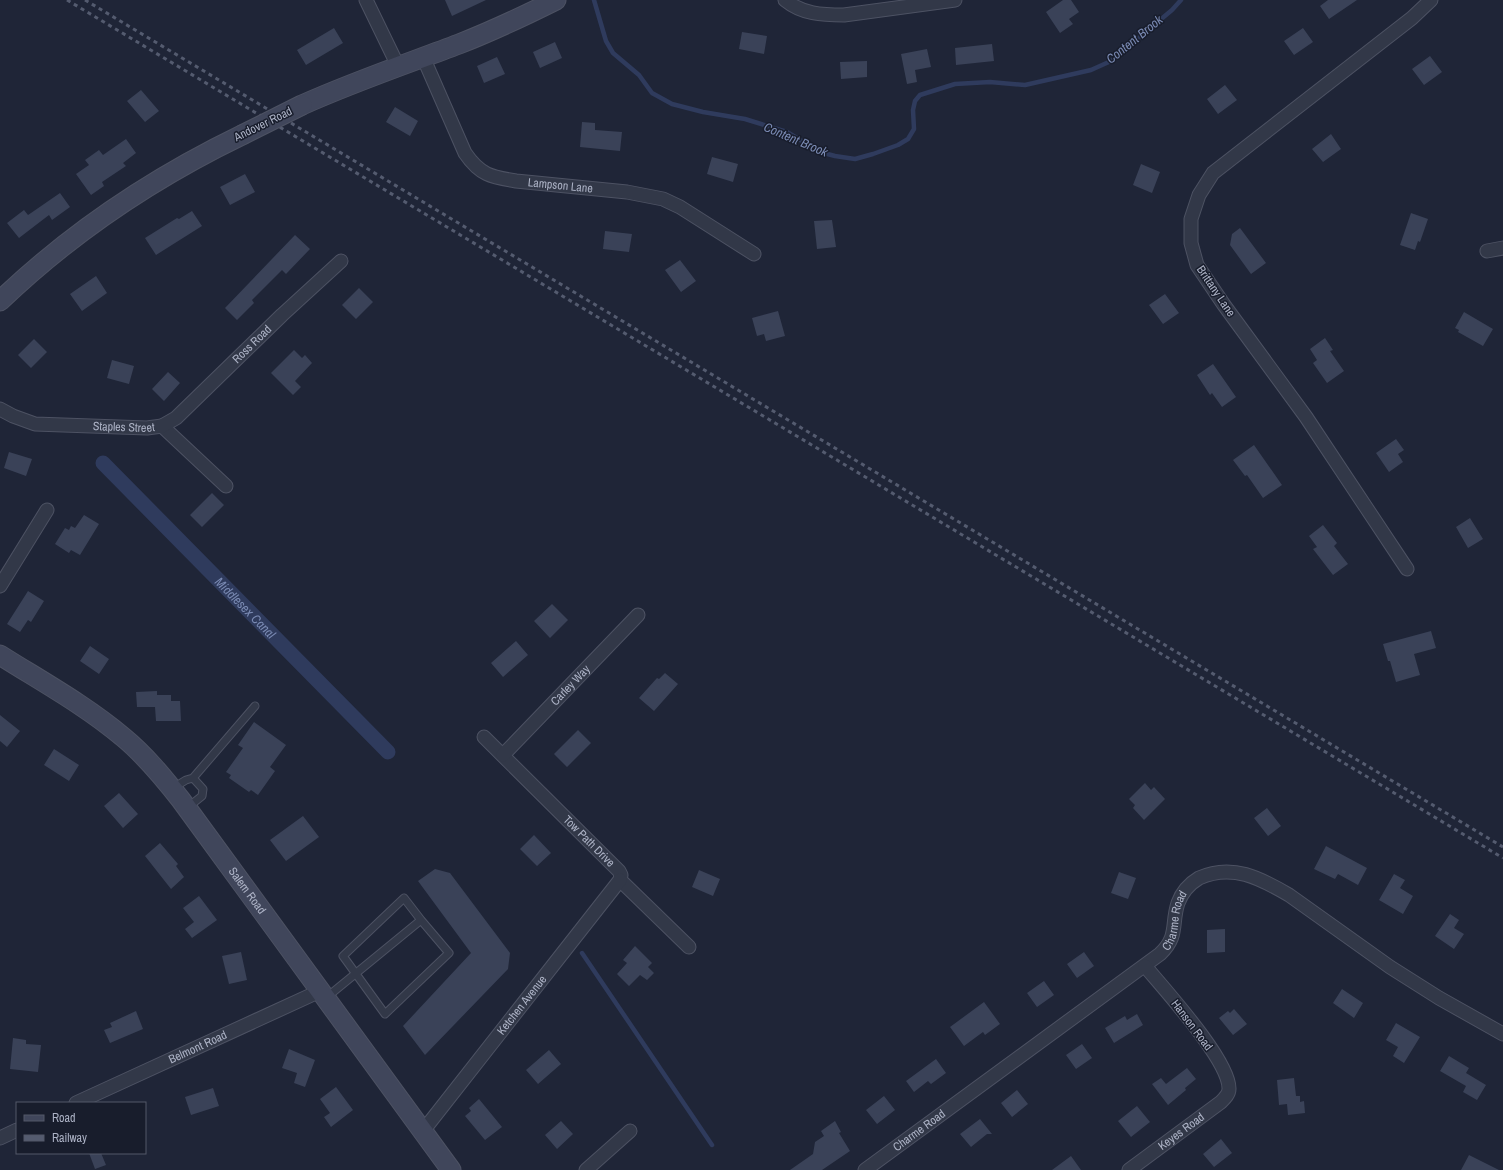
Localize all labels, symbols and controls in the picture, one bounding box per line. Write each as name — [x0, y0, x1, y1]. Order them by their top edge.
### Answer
water label: Content Brook — [1102, 11, 1167, 67]
street label: Andover Road — [230, 103, 295, 145]
water label: Content Brook — [761, 118, 831, 161]
street label: Lampson Lane — [527, 174, 594, 197]
street label: Brittany Lane — [1193, 262, 1239, 320]
street label: Ross Road — [229, 321, 275, 367]
street label: Staples Street — [93, 418, 156, 436]
water label: Middlesex Canal — [211, 574, 280, 643]
street label: Carley Way — [547, 661, 594, 709]
street label: Tow Path Drive — [560, 812, 618, 870]
street label: Salem Road — [225, 864, 270, 917]
street label: Charme Road — [1158, 888, 1191, 954]
street label: Ketchen Avenue — [493, 972, 550, 1038]
street label: Hanson Road — [1168, 996, 1216, 1054]
street label: Belmont Road — [166, 1027, 230, 1067]
legend — [16, 1102, 146, 1154]
street label: Charme Road — [890, 1106, 949, 1155]
street label: Keyes Road — [1155, 1109, 1208, 1154]
text: Road — [52, 1110, 76, 1126]
text: Railway — [52, 1130, 87, 1146]

